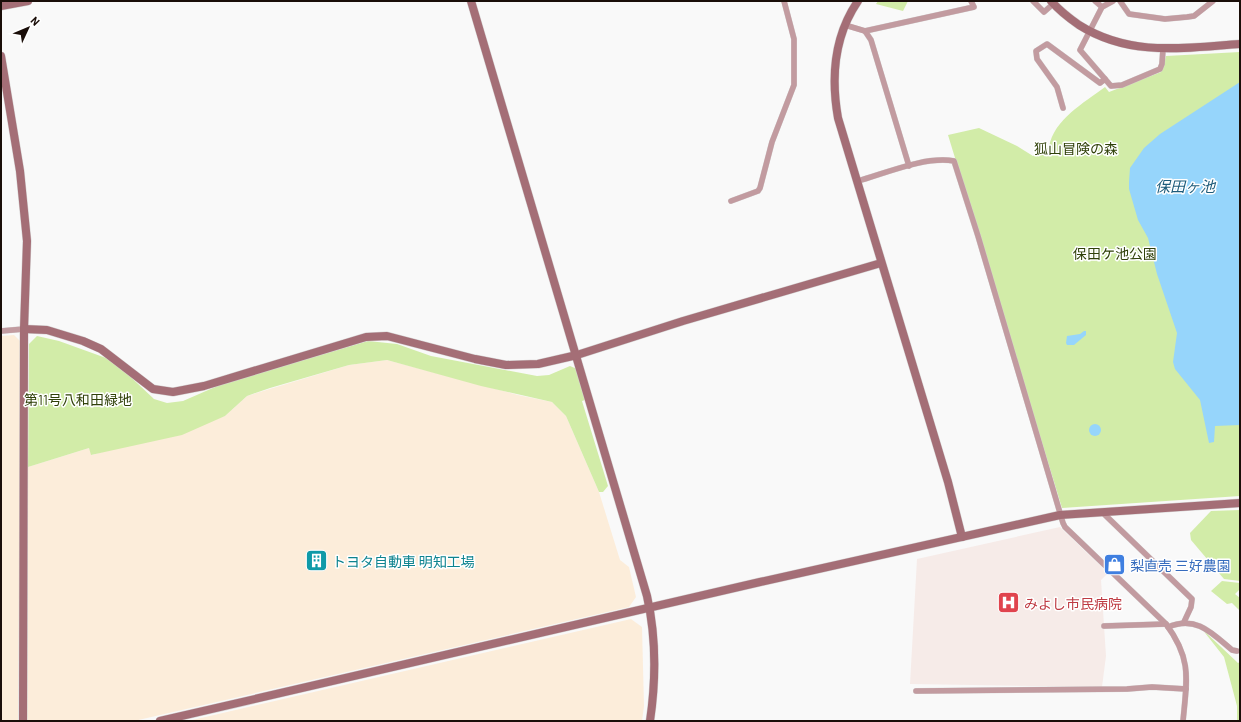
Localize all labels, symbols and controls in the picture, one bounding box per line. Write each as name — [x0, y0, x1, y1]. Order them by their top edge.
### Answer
north arrow — [8, 8, 48, 48]
text: N — [28, 14, 43, 28]
park label: 狐山冒険の森 — [1034, 140, 1118, 157]
water label: 保田ヶ池 — [1155, 177, 1217, 195]
park label: 保田ケ池公園 — [1073, 245, 1157, 262]
park label: 第11号八和田緑地 — [24, 391, 132, 408]
building icon: トヨタ自動車 明知工場 — [303, 548, 329, 574]
shop icon: 梨直売 三好農園 — [1102, 552, 1128, 578]
place label: トヨタ自動車 明知工場 — [332, 553, 475, 570]
place label: 梨直売 三好農園 — [1130, 557, 1231, 574]
hospital icon: みよし市民病院 — [995, 590, 1021, 616]
place label: みよし市民病院 — [1024, 595, 1122, 612]

